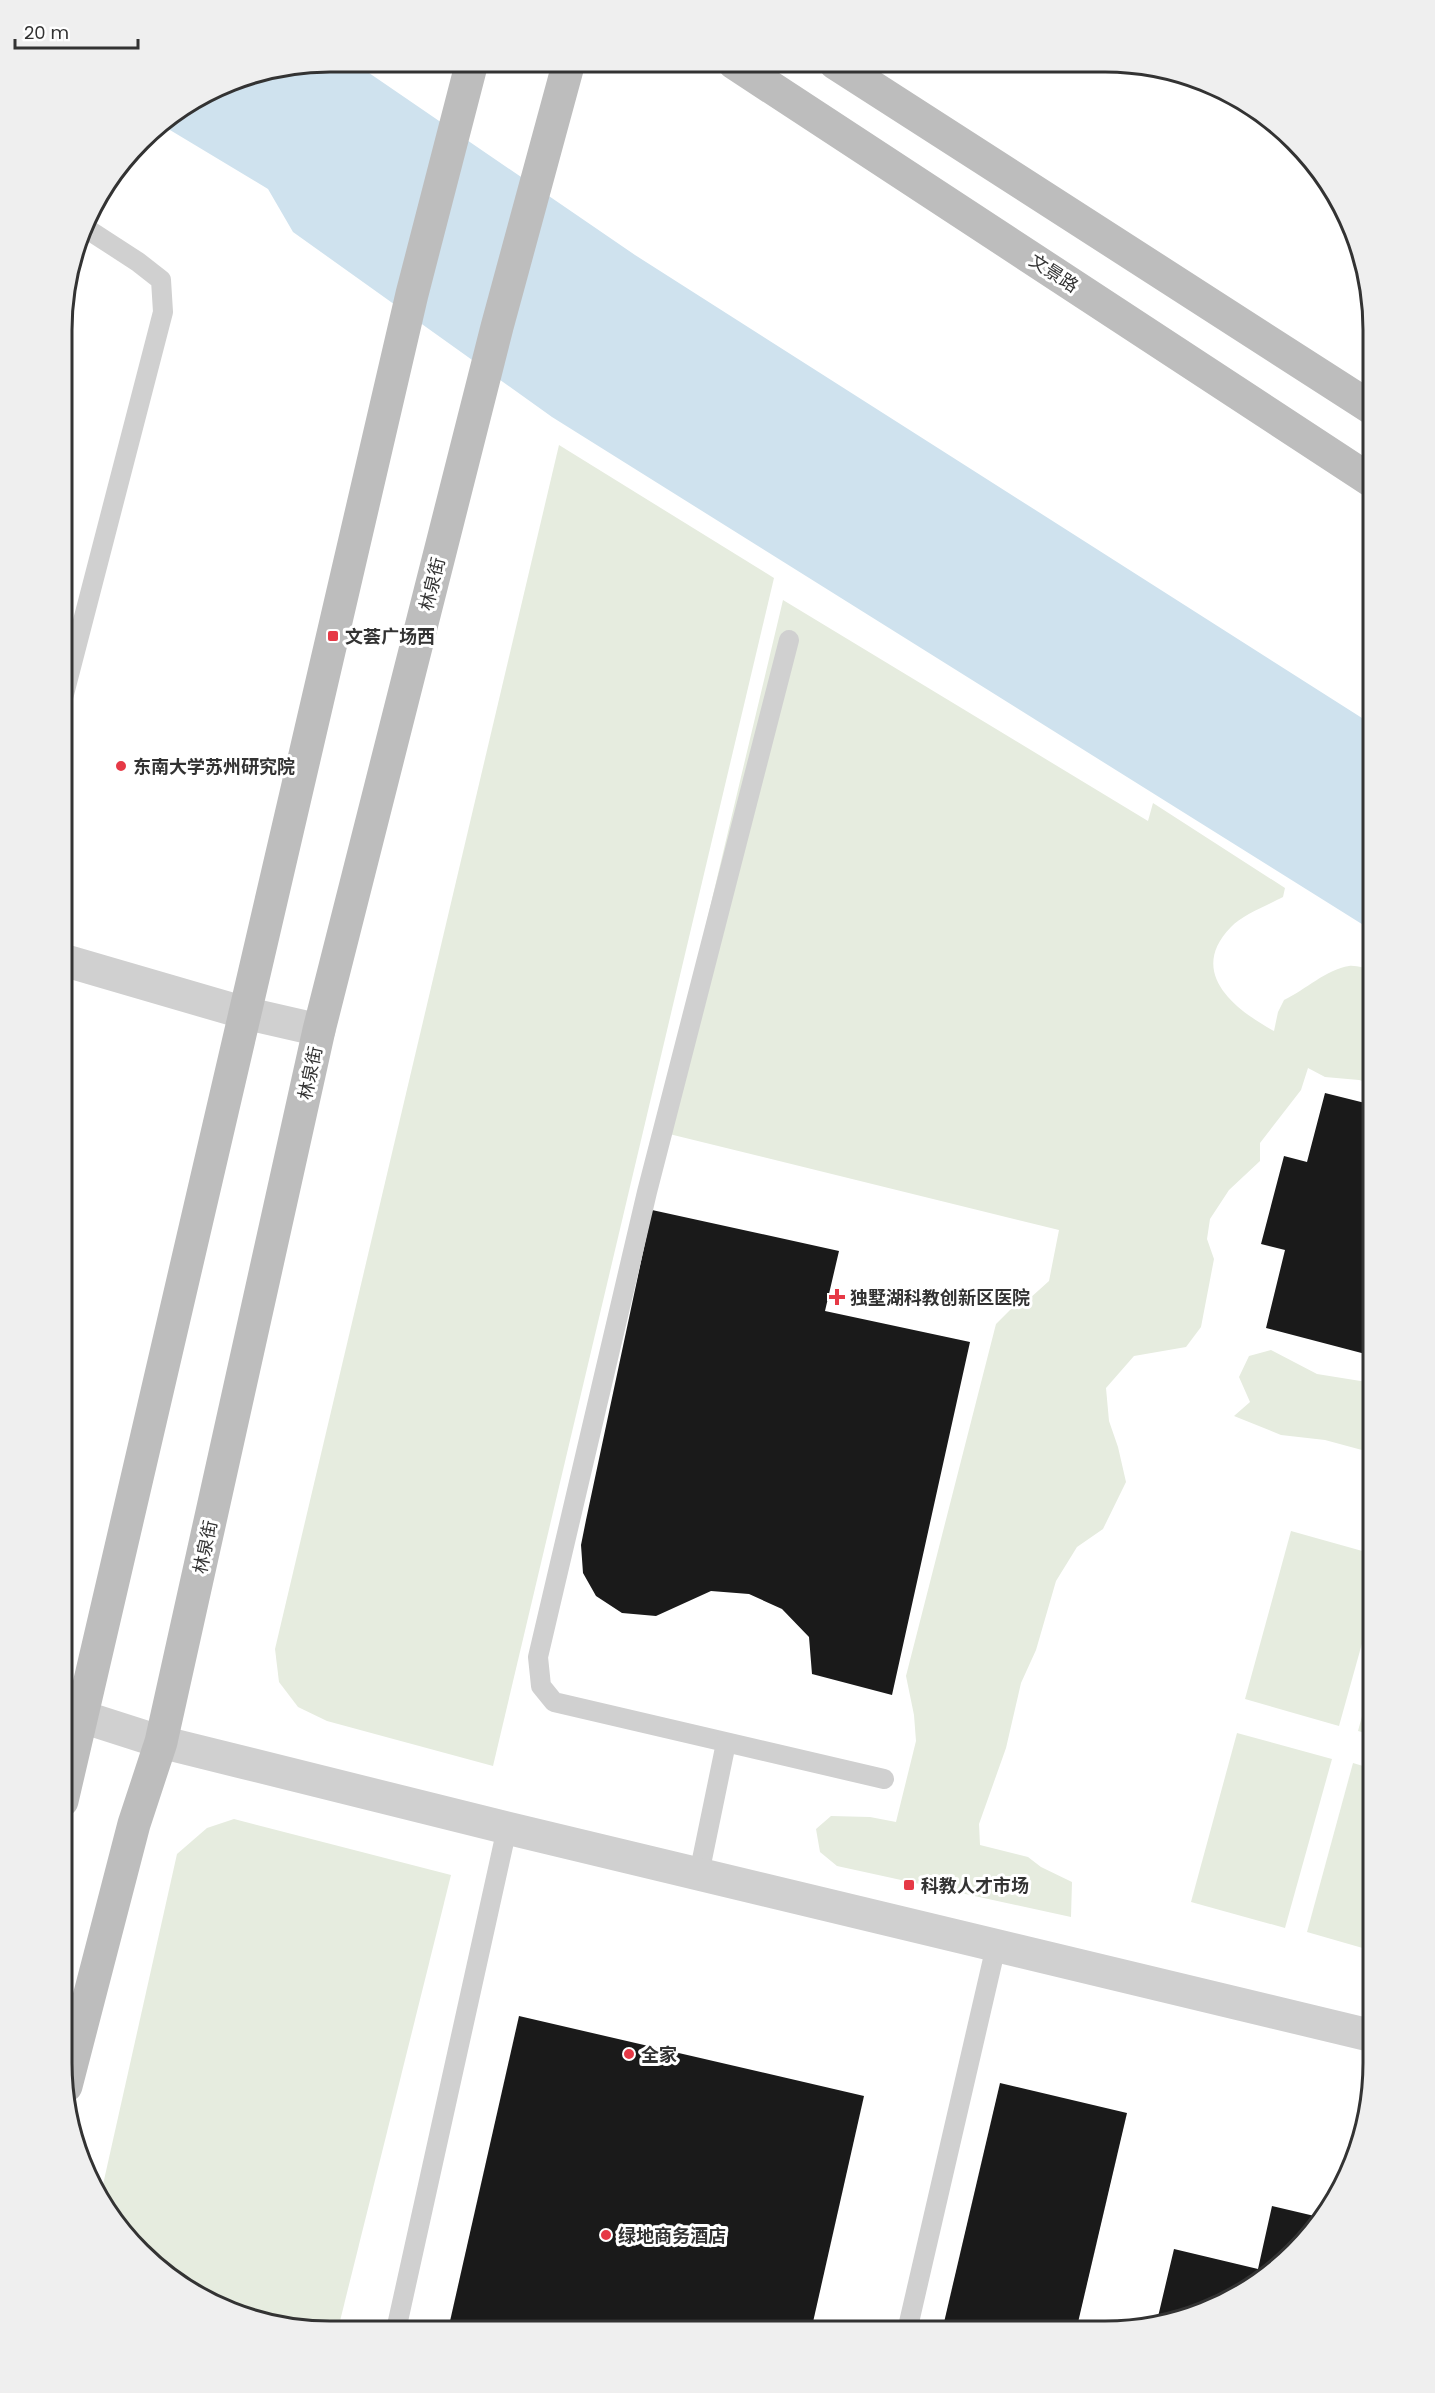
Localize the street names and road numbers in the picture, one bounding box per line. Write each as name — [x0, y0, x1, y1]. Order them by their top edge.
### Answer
street label: 文景路 — [1025, 248, 1083, 298]
street label: 林泉街 — [413, 555, 451, 613]
street label: 林泉街 — [292, 1044, 328, 1102]
street label: 林泉街 — [187, 1518, 223, 1576]

